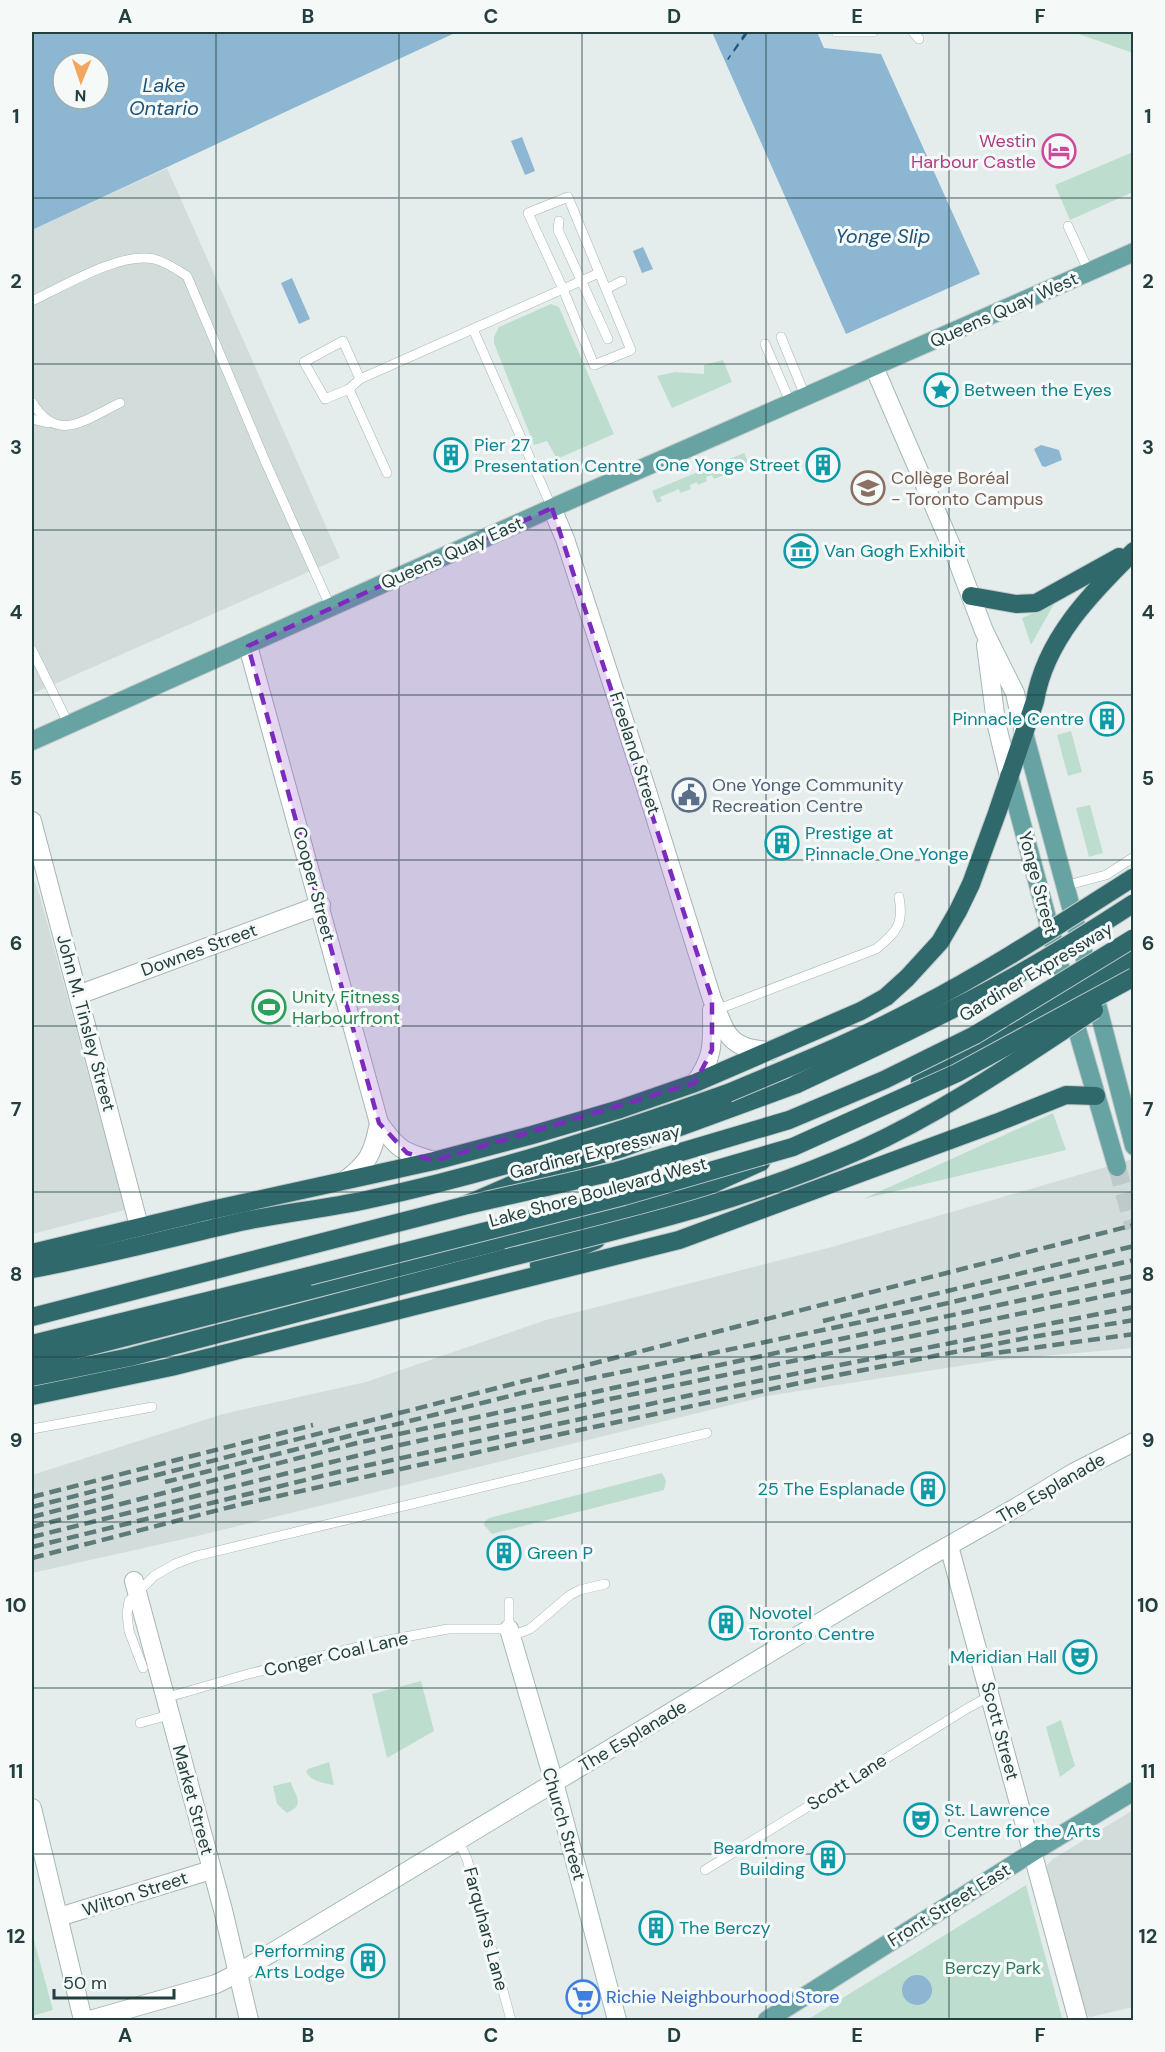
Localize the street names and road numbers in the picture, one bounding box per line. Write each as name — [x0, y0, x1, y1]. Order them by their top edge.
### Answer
street label: Queens Quay West — [926, 267, 1082, 353]
street label: Queens Quay East — [377, 511, 527, 595]
street label: Freeland Street — [604, 689, 666, 817]
street label: Cooper Street — [287, 824, 341, 944]
street label: Yonge Street — [1013, 829, 1063, 937]
street label: Gardiner Expressway — [955, 917, 1117, 1027]
street label: Downes Street — [138, 918, 260, 982]
street label: John M. Tinsley Street — [51, 932, 121, 1114]
street label: Gardiner Expressway — [507, 1119, 683, 1185]
street label: Lake Shore Boulevard West — [486, 1151, 710, 1233]
street label: The Esplanade — [992, 1447, 1110, 1529]
street label: Conger Coal Lane — [262, 1626, 410, 1682]
street label: Scott Street — [975, 1679, 1025, 1783]
street label: The Esplanade — [575, 1694, 691, 1778]
street label: Market Street — [167, 1742, 219, 1858]
street label: Scott Lane — [803, 1748, 891, 1816]
street label: Church Street — [536, 1765, 592, 1883]
street label: Front Street East — [883, 1858, 1015, 1952]
street label: Farquhars Lane — [458, 1864, 514, 1994]
street label: Wilton Street — [79, 1866, 191, 1922]

